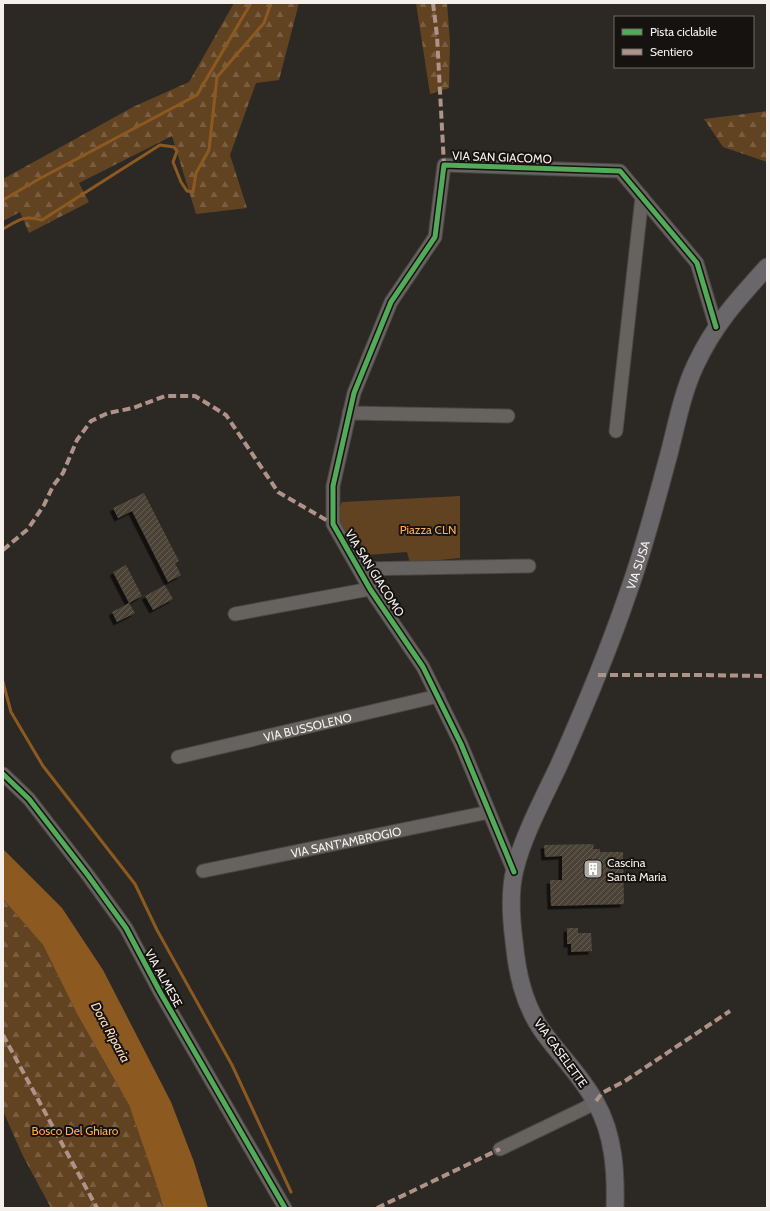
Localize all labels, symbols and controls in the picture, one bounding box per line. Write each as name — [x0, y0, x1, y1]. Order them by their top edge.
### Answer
legend — [614, 16, 754, 68]
text: Pista ciclabile — [650, 24, 717, 39]
text: Sentiero — [650, 44, 693, 59]
street label: VIA SAN GIACOMO — [452, 148, 552, 166]
park label: Piazza CLN — [400, 522, 456, 537]
street label: VIA SAN GIACOMO — [342, 527, 408, 619]
street label: VIA SUSA — [622, 538, 652, 591]
street label: VIA BUSSOLENO — [262, 709, 353, 744]
street label: VIA SANT'AMBROGIO — [289, 823, 403, 860]
place label: Cascina Santa Maria — [607, 855, 667, 884]
building icon: Cascina Santa Maria — [582, 858, 604, 880]
street label: VIA ALMESE — [142, 946, 186, 1010]
water label: Dora Riparia — [88, 999, 134, 1065]
street label: VIA CASELETTE — [531, 1016, 591, 1090]
park label: Bosco Del Ghiaro — [32, 1123, 119, 1138]

